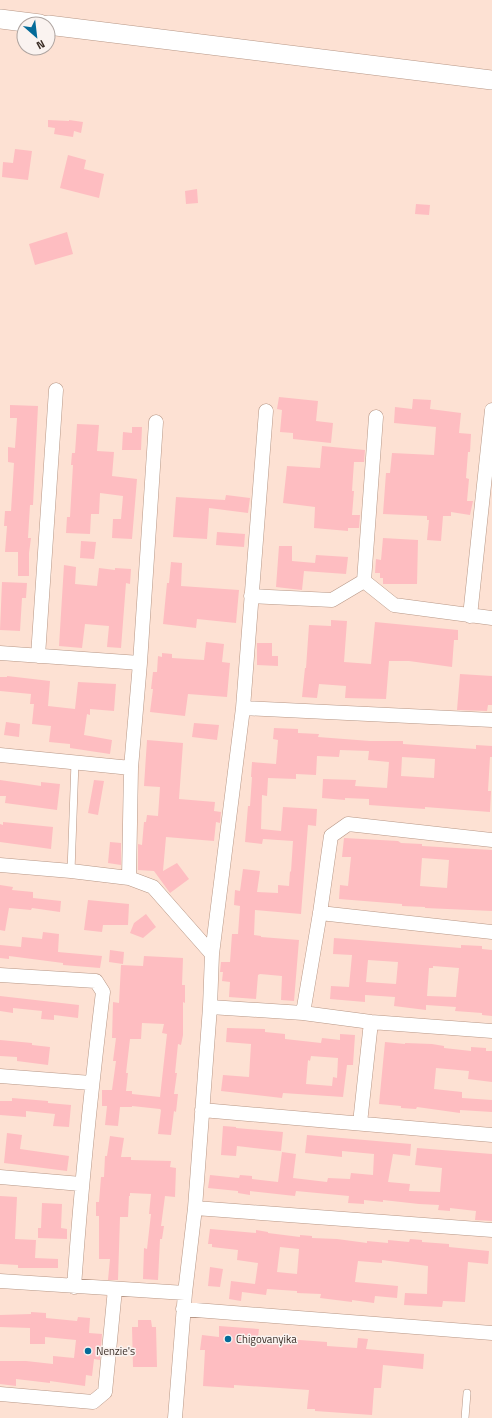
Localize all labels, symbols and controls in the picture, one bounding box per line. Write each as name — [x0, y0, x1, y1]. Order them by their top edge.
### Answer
north arrow — [16, 16, 56, 56]
text: N — [34, 36, 48, 54]
place label: Chigovanyika — [236, 1331, 297, 1347]
marker: Chigovanyika — [223, 1334, 233, 1344]
place label: Nenzie's — [96, 1343, 135, 1359]
marker: Nenzie's — [83, 1346, 93, 1356]

